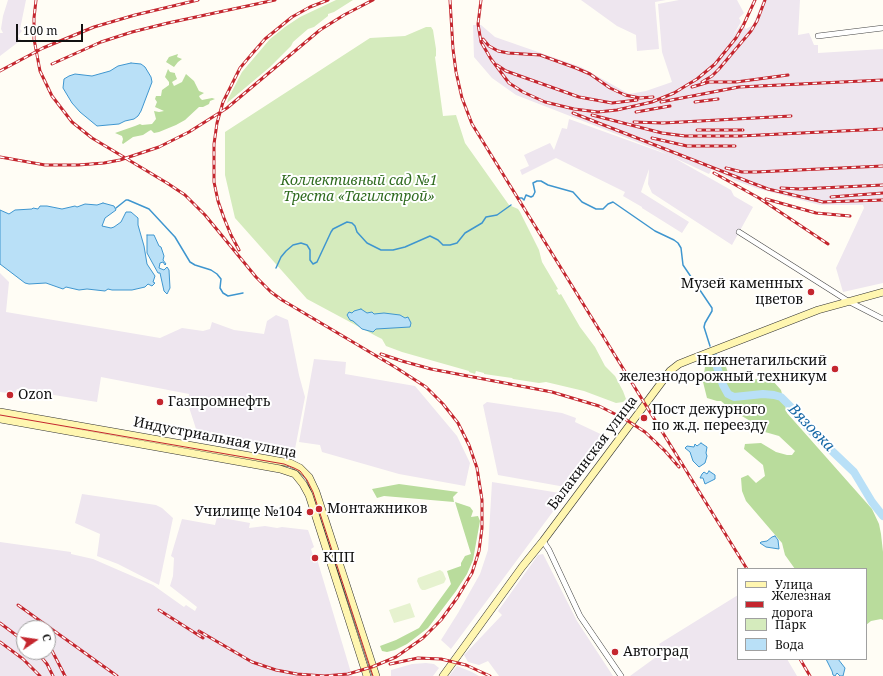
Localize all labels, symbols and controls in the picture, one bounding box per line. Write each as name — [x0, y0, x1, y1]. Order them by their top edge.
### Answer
scale bar — [18, 16, 85, 42]
text: 100 m — [23, 22, 58, 39]
park label: Коллективный сад №1 Треста «Тагилстрой» — [280, 173, 438, 206]
place label: Музей каменных цветов — [681, 276, 803, 308]
marker: Музей каменных цветов — [806, 287, 816, 297]
place label: Нижнетагильский железнодорожный техникум — [620, 353, 827, 386]
marker: Нижнетагильский железнодорожный техникум — [830, 364, 840, 374]
place label: Ozon — [18, 387, 53, 403]
marker: Ozon — [5, 390, 15, 400]
street label: Балакинская улица — [545, 393, 641, 513]
place label: Газпромнефть — [168, 394, 270, 410]
marker: Газпромнефть — [155, 397, 165, 407]
water label: Вязовка — [784, 401, 838, 455]
place label: Пост дежурного по ж.д. переезду — [652, 402, 767, 434]
marker: Пост дежурного по ж.д. переезду — [639, 413, 649, 423]
street label: Индустриальная улица — [132, 414, 298, 462]
place label: Монтажников — [327, 501, 427, 517]
place label: Училище №104 — [194, 504, 302, 520]
marker: Монтажников — [314, 504, 324, 514]
marker: Училище №104 — [305, 507, 315, 517]
place label: КПП — [323, 550, 355, 566]
marker: КПП — [310, 553, 320, 563]
legend — [737, 568, 867, 660]
text: Улица — [775, 576, 813, 593]
text: Железная дорога — [772, 587, 831, 621]
text: Парк — [775, 616, 806, 633]
north arrow — [16, 620, 56, 660]
text: С — [39, 632, 55, 643]
text: Вода — [775, 636, 804, 653]
place label: Автоград — [623, 644, 688, 660]
marker: Автоград — [610, 647, 620, 657]

